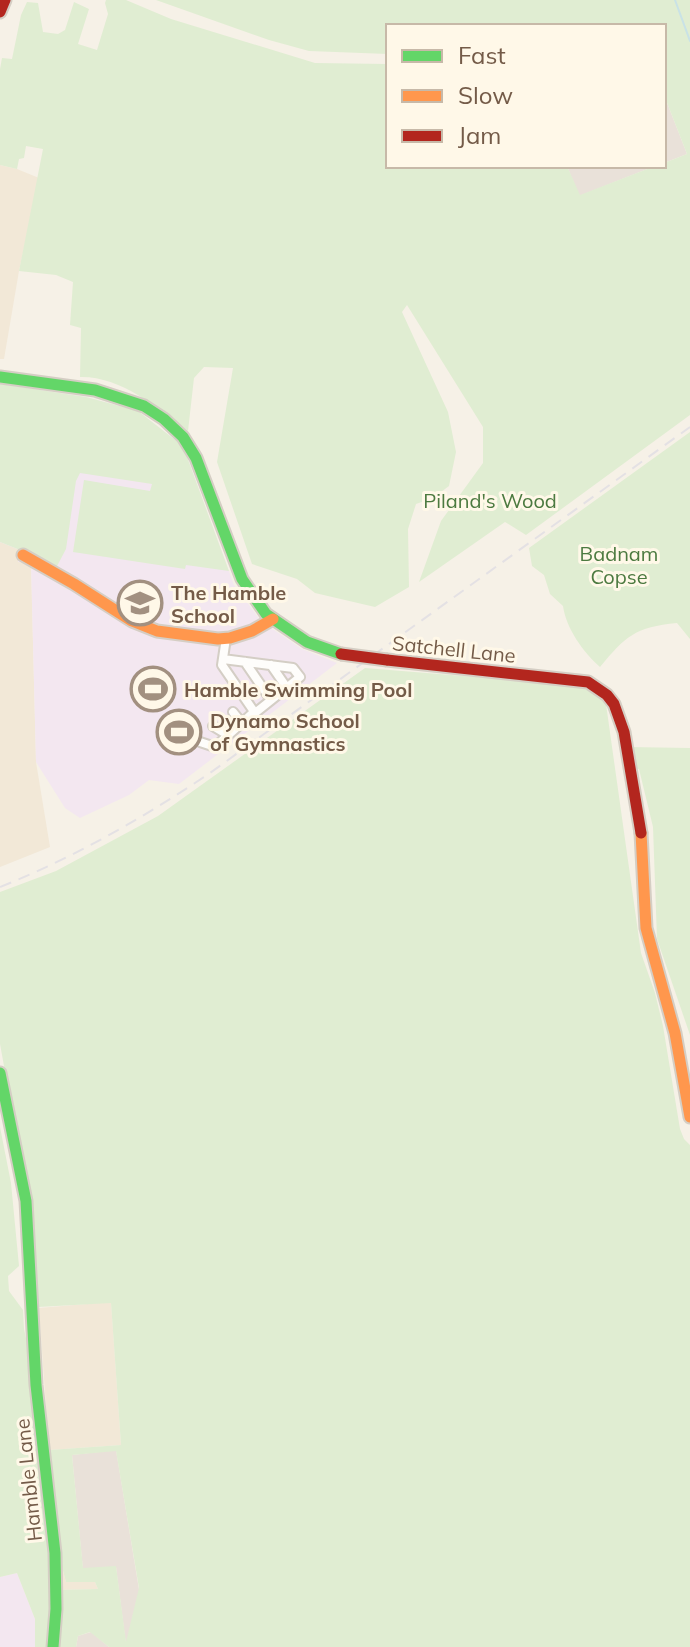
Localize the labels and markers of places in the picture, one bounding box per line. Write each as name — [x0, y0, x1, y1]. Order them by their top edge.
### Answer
school or university icon: The Hamble School — [116, 579, 164, 627]
place label: The Hamble School — [171, 580, 286, 628]
sports icon: Hamble Swimming Pool — [129, 665, 177, 713]
place label: Hamble Swimming Pool — [184, 677, 412, 702]
sports icon: Dynamo School of Gymnastics — [155, 708, 203, 756]
place label: Dynamo School of Gymnastics — [210, 708, 360, 756]

